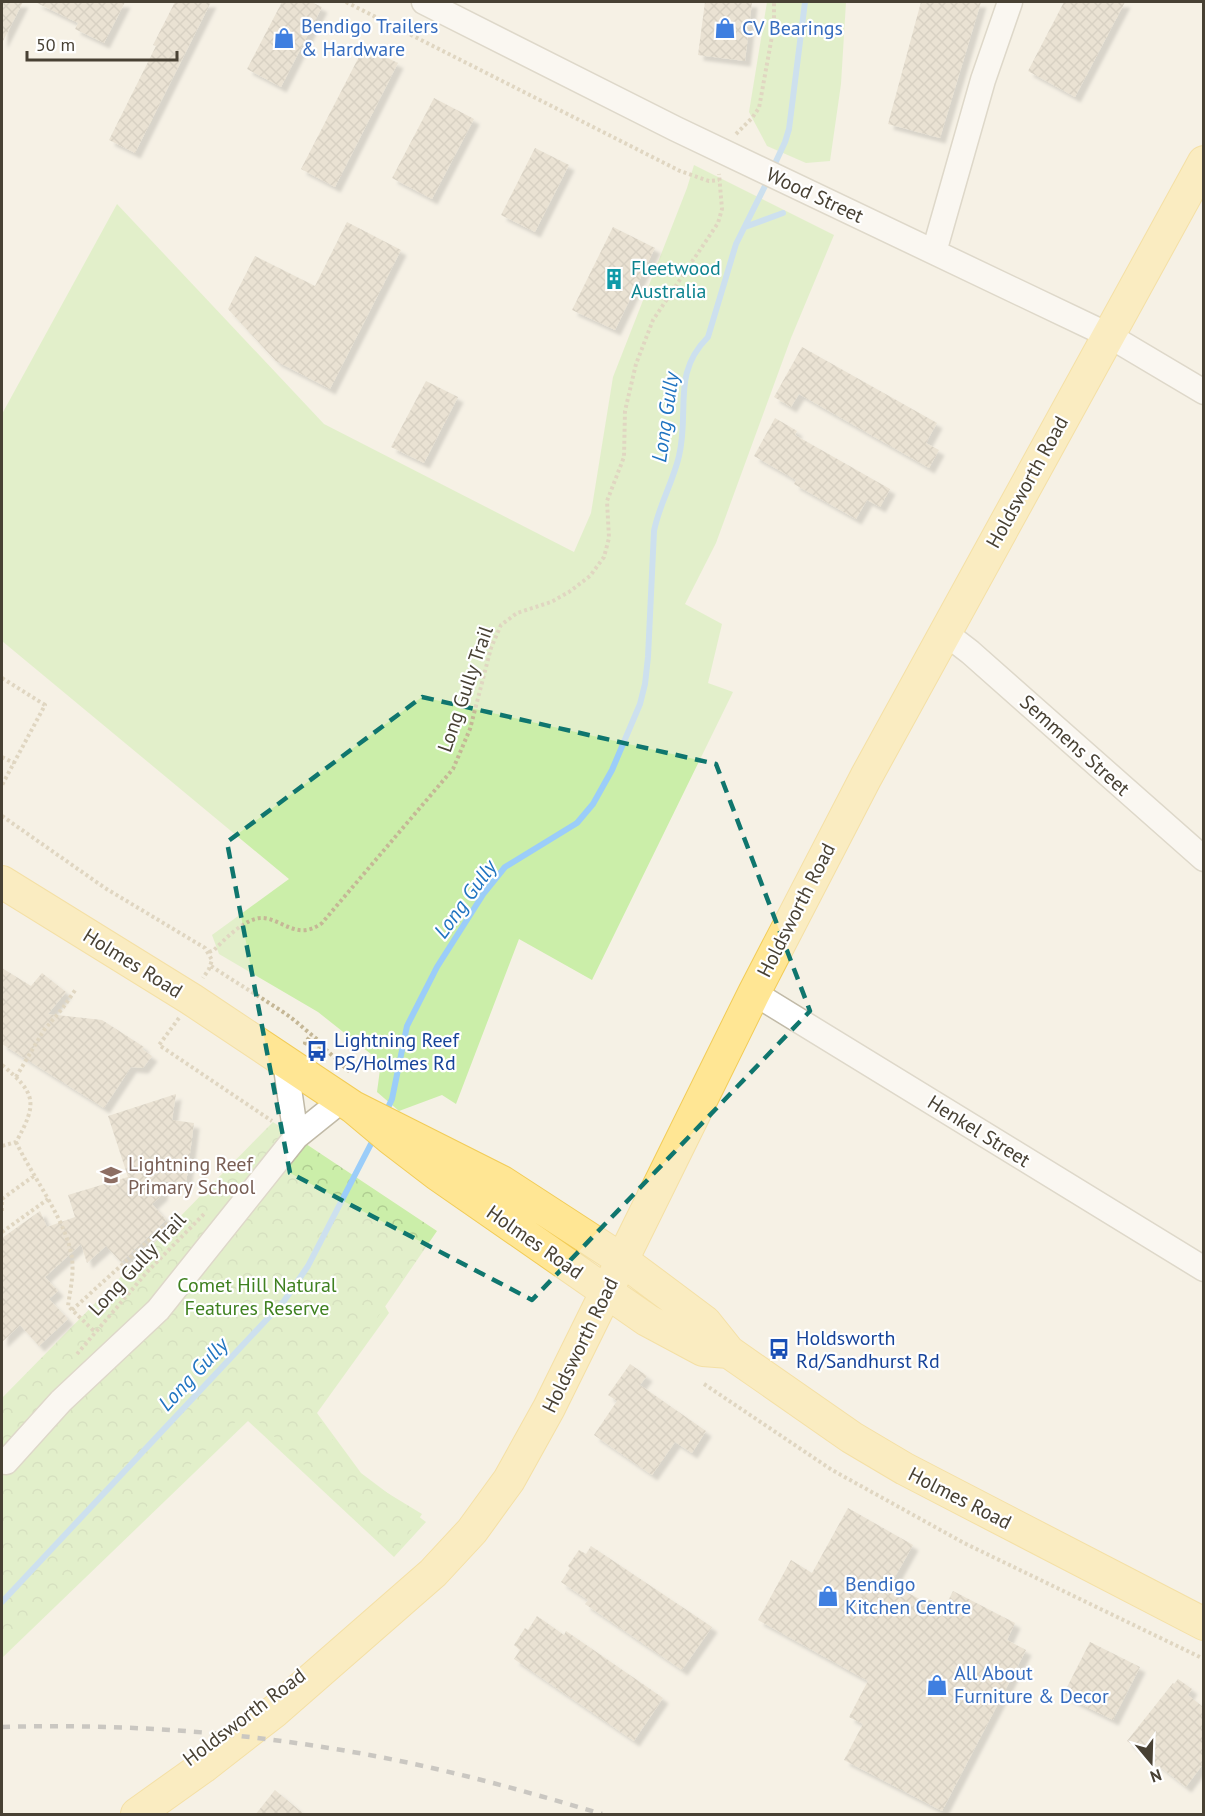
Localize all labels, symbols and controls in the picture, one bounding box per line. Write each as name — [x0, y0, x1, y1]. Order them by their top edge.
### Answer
place label: Bendigo Trailers & Hardware — [301, 13, 438, 62]
place label: CV Bearings — [742, 15, 843, 41]
shop icon: CV Bearings — [713, 16, 737, 40]
scale bar — [27, 24, 177, 62]
shop icon: Bendigo Trailers & Hardware — [272, 26, 296, 50]
text: 50 m — [36, 33, 75, 56]
street label: Wood Street — [762, 161, 868, 229]
place label: Fleetwood Australia — [631, 255, 721, 304]
building icon: Fleetwood Australia — [602, 267, 626, 291]
water label: Long Gully — [645, 368, 685, 464]
street label: Holdsworth Road — [980, 411, 1074, 553]
street label: Long Gully Trail — [431, 622, 499, 756]
street label: Semmens Street — [1015, 689, 1136, 801]
street label: Holdsworth Road — [751, 839, 841, 981]
water label: Long Gully — [427, 853, 504, 944]
street label: Holmes Road — [78, 922, 188, 1004]
place label: Lightning Reef PS/Holmes Rd — [334, 1027, 461, 1076]
bus stop icon: Lightning Reef PS/Holmes Rd — [305, 1039, 329, 1063]
street label: Henkel Street — [923, 1089, 1035, 1173]
place label: Lightning Reef Primary School — [128, 1151, 256, 1200]
school or university icon: Lightning Reef Primary School — [99, 1163, 123, 1187]
street label: Holmes Road — [481, 1199, 589, 1285]
street label: Long Gully Trail — [83, 1207, 192, 1321]
park label: Comet Hill Natural Features Reserve — [177, 1272, 337, 1321]
street label: Holdsworth Road — [536, 1273, 624, 1417]
place label: Holdsworth Rd/Sandhurst Rd — [796, 1325, 940, 1374]
water label: Long Gully — [152, 1330, 235, 1416]
bus stop icon: Holdsworth Rd/Sandhurst Rd — [767, 1337, 791, 1361]
street label: Holmes Road — [904, 1461, 1016, 1535]
place label: Bendigo Kitchen Centre — [845, 1571, 971, 1620]
shop icon: Bendigo Kitchen Centre — [816, 1584, 840, 1608]
place label: All About Furniture & Decor — [954, 1660, 1109, 1709]
street label: Holdsworth Road — [177, 1662, 311, 1772]
shop icon: All About Furniture & Decor — [925, 1673, 949, 1697]
north arrow — [1121, 1732, 1181, 1792]
text: N — [1148, 1765, 1164, 1787]

